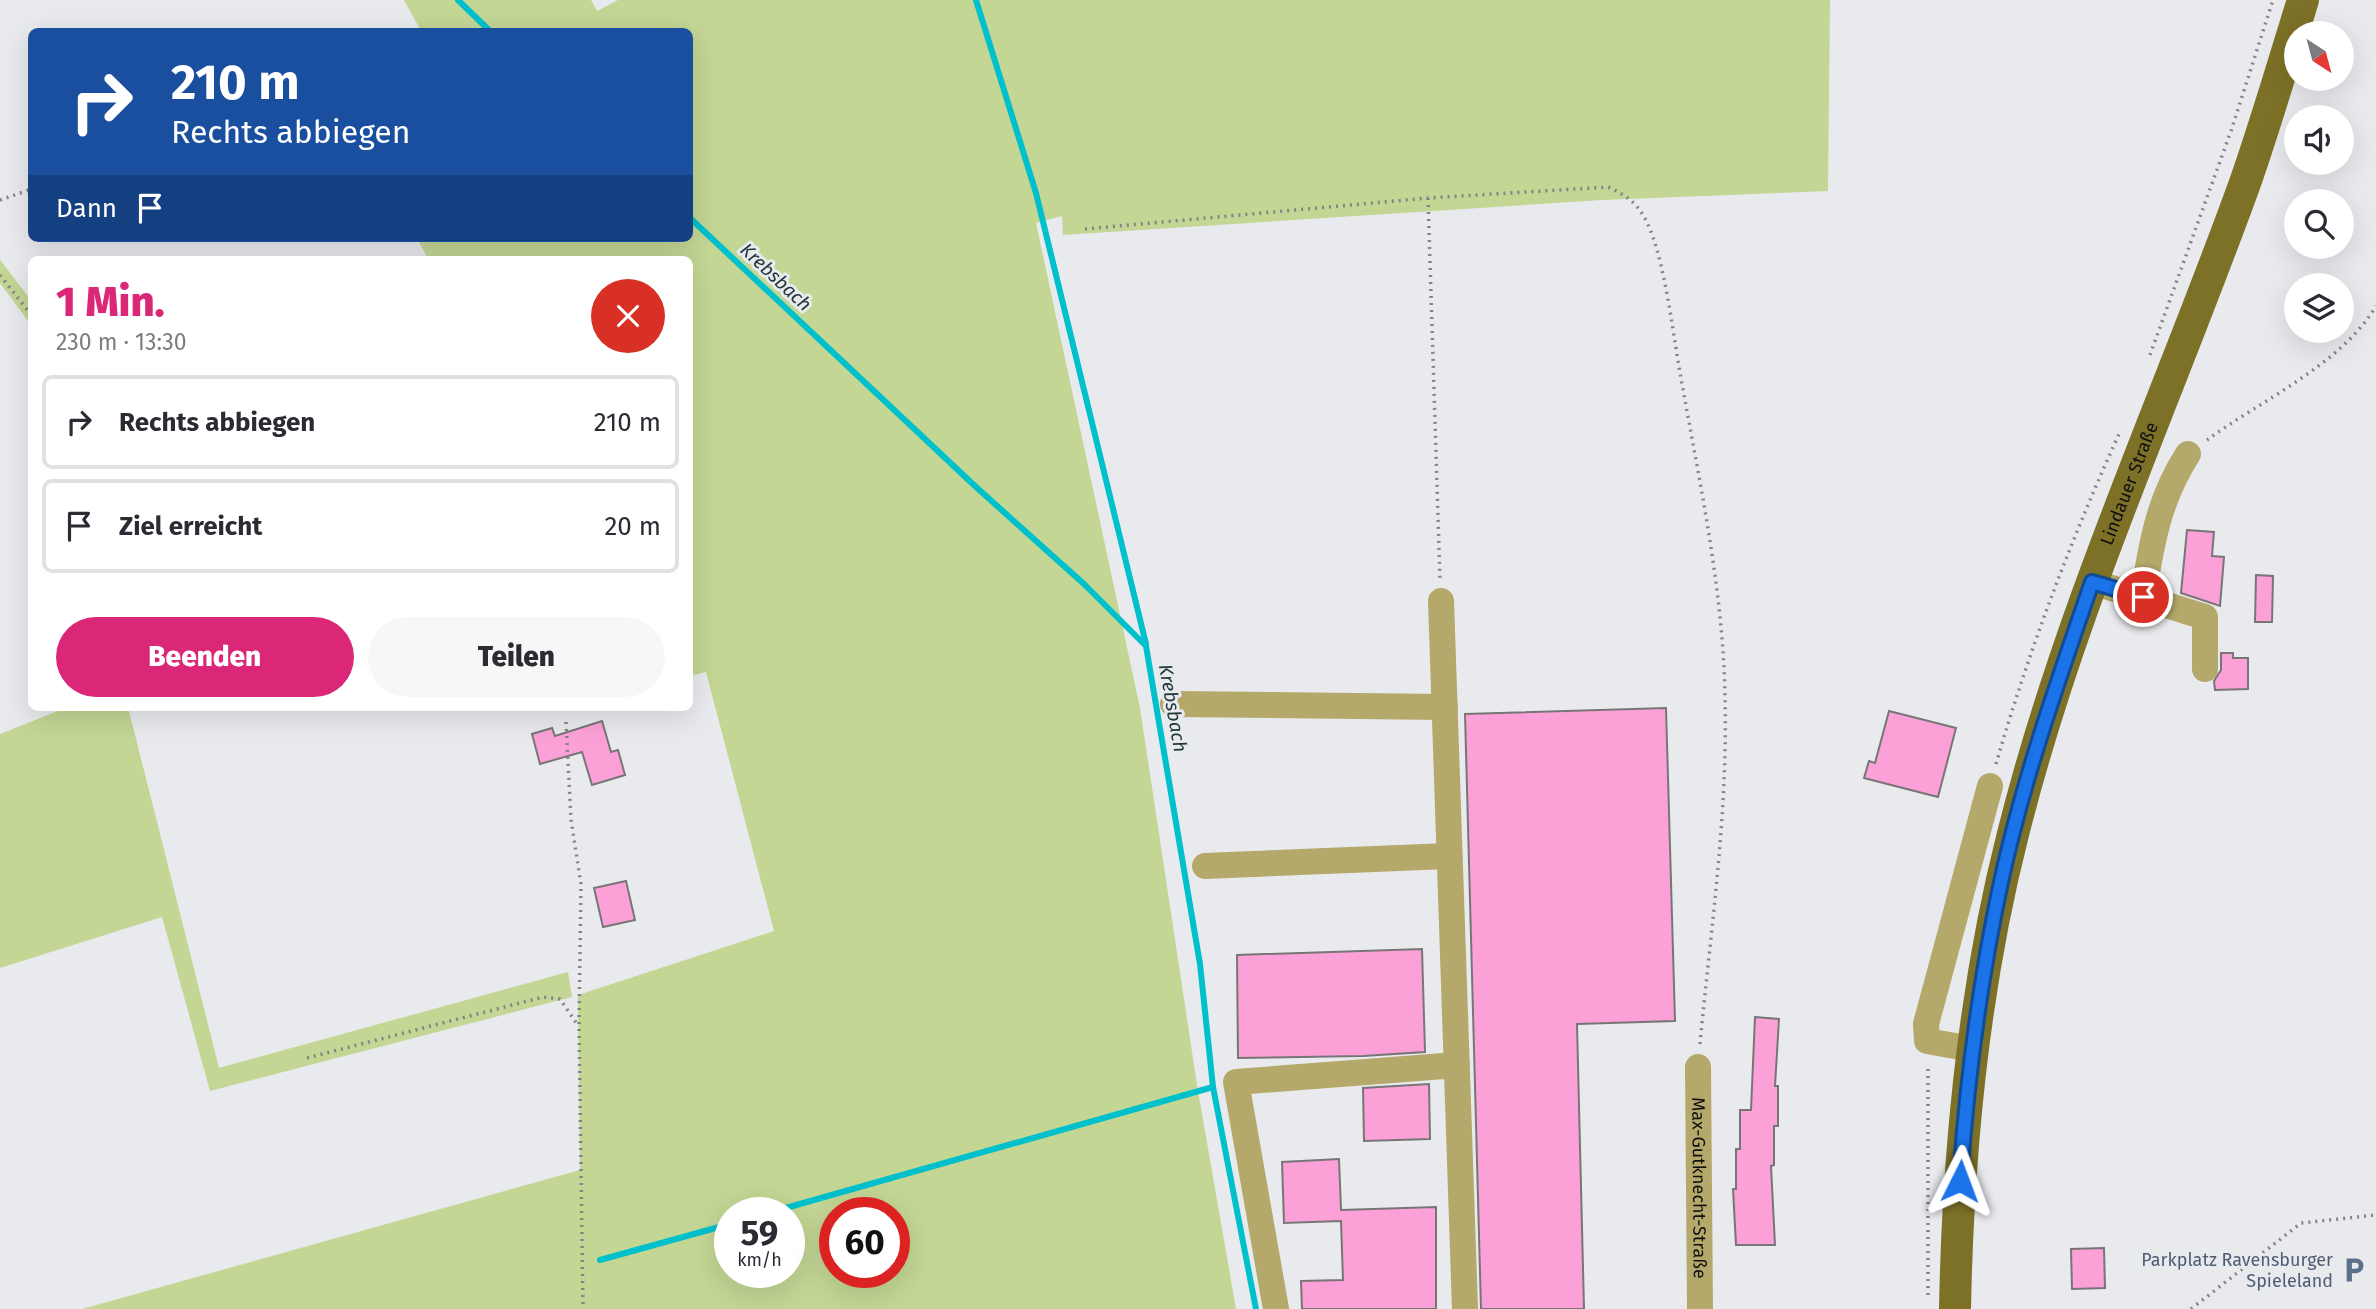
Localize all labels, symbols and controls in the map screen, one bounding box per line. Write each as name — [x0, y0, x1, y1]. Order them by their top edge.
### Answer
north arrow — [2284, 21, 2354, 91]
map controls — [2284, 21, 2354, 343]
text: 210 m — [171, 53, 300, 112]
icon: right — [56, 56, 147, 147]
button: sound — [2284, 105, 2354, 175]
text: Rechts abbiegen — [171, 113, 411, 151]
icon: arrive — [131, 189, 169, 227]
button: search — [2284, 189, 2354, 259]
text: Dann — [56, 193, 117, 224]
water label: Krebsbach — [736, 238, 816, 316]
button: layers — [2284, 273, 2354, 343]
text: 1 Min. — [56, 277, 165, 327]
button: close — [591, 279, 665, 353]
text: 230 m · 13:30 — [56, 328, 187, 356]
icon: right — [60, 403, 98, 441]
text: Rechts abbiegen — [119, 407, 315, 438]
text: 210 m — [594, 407, 661, 438]
street label: Lindauer Straße — [2096, 419, 2163, 548]
icon: arrive — [60, 507, 98, 545]
text: Ziel erreicht — [119, 511, 262, 542]
text: 20 m — [604, 511, 661, 542]
pin — [2113, 567, 2173, 627]
icon: arrive — [2124, 578, 2162, 616]
button: Beenden — [56, 617, 354, 697]
button: Teilen — [368, 617, 665, 697]
water label: Krebsbach — [1154, 662, 1192, 754]
street label: Max-Gutknecht-Straße — [1687, 1097, 1711, 1279]
position arrow — [1923, 1144, 1997, 1218]
speed limit sign: 60 — [819, 1197, 910, 1288]
text: 59 — [741, 1212, 778, 1254]
text: km/h — [737, 1249, 782, 1271]
place label: Parkplatz Ravensburger Spieleland — [2141, 1249, 2333, 1292]
parking icon: Parkplatz Ravensburger Spieleland — [2339, 1255, 2369, 1285]

